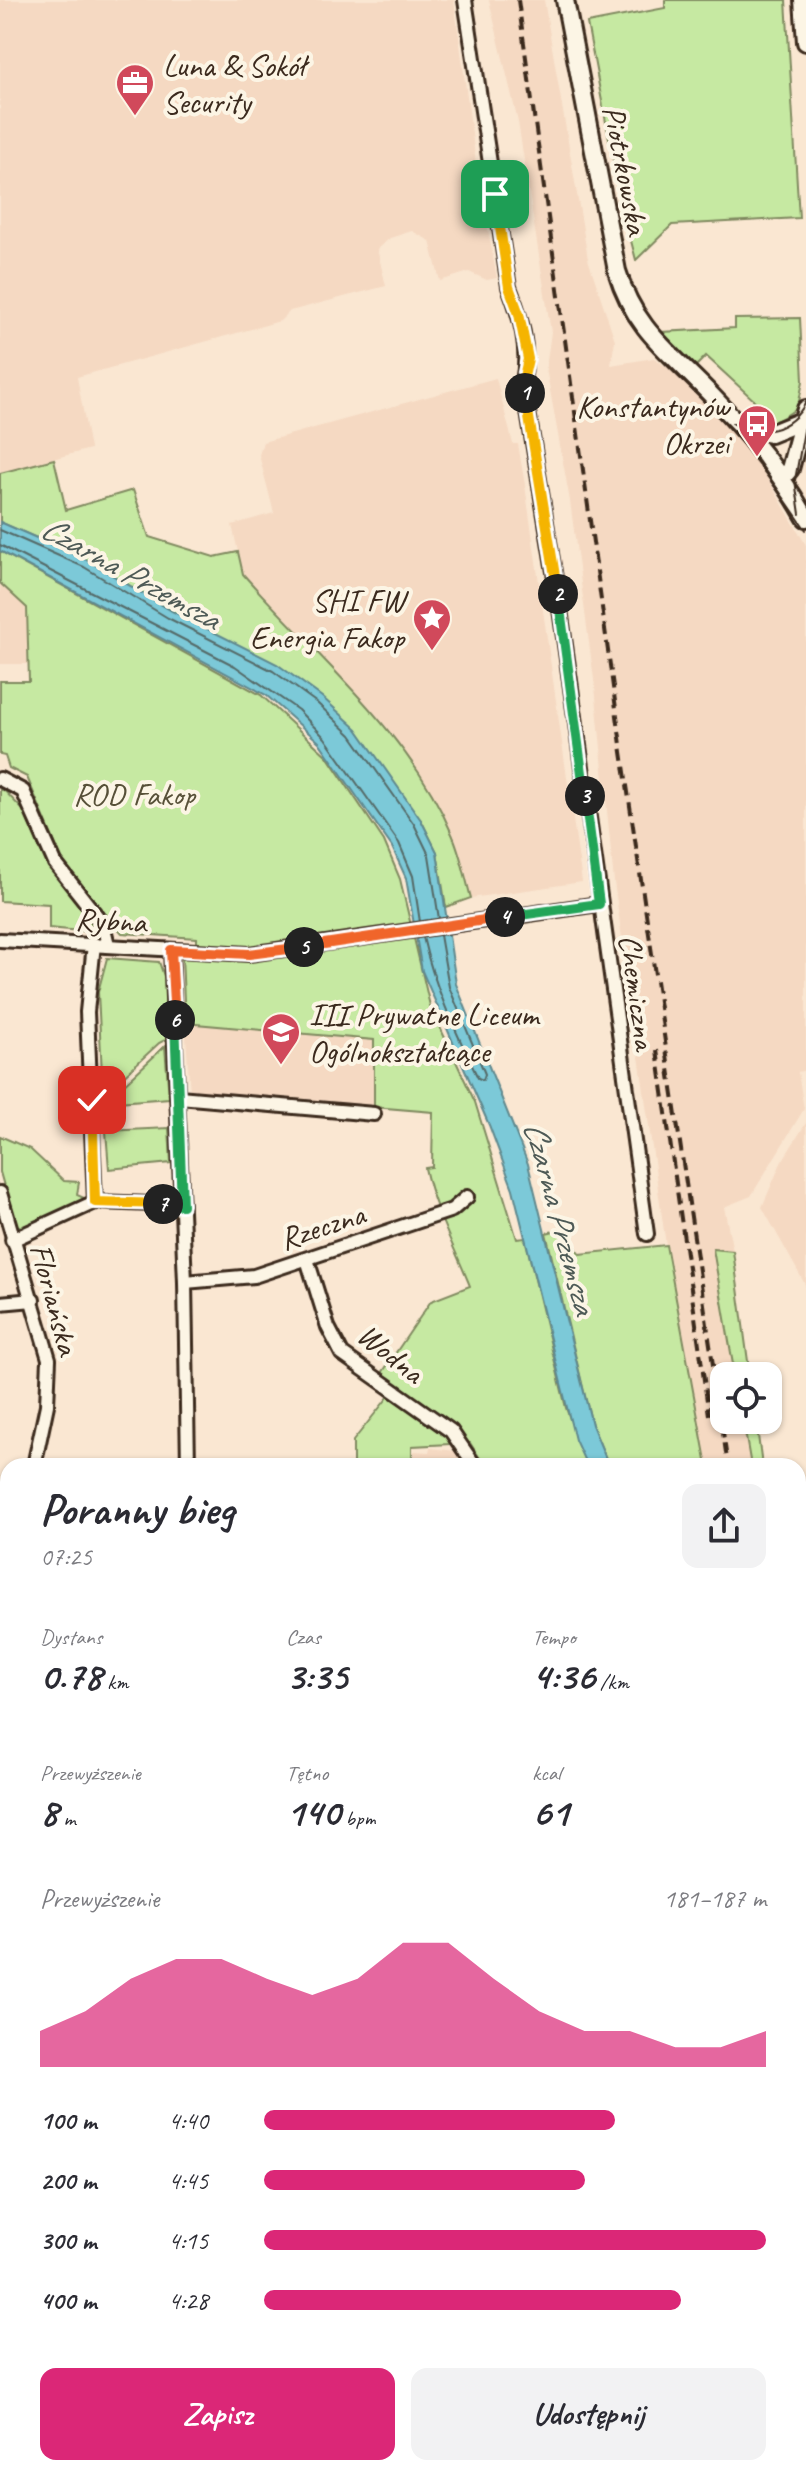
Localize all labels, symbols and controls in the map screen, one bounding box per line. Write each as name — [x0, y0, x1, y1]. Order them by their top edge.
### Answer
place label: Luna & Sokół Security — [163, 45, 310, 123]
office icon: Luna & Sokół Security — [114, 62, 156, 117]
street label: Piotrkowska — [593, 102, 658, 240]
pin — [461, 160, 529, 228]
icon: arrive — [473, 172, 517, 216]
pin: 1 — [505, 373, 545, 413]
text: 1 — [520, 379, 530, 407]
place label: Konstantynów Okrzei — [576, 386, 733, 464]
bus stop icon: Konstantynów Okrzei — [736, 403, 778, 458]
water label: Czarna Przemsza — [34, 506, 230, 641]
pin: 2 — [538, 574, 578, 614]
place label: SHI FW Energia Fakop — [250, 580, 410, 658]
text: 2 — [553, 580, 563, 608]
place icon: SHI FW Energia Fakop — [411, 597, 453, 652]
park label: ROD Fakop — [73, 774, 197, 815]
pin: 3 — [565, 776, 605, 816]
text: 3 — [580, 782, 590, 810]
pin: 4 — [485, 897, 525, 937]
street label: Rybna — [75, 898, 149, 943]
text: 4 — [500, 903, 510, 931]
pin: 5 — [284, 927, 324, 967]
street label: Chemiczna — [609, 932, 666, 1055]
text: 5 — [299, 933, 309, 961]
place label: III Prywatne Liceum Ogólnokształcące — [309, 994, 542, 1072]
pin: 6 — [155, 1000, 195, 1040]
text: 6 — [170, 1006, 180, 1034]
school or university icon: III Prywatne Liceum Ogólnokształcące — [260, 1011, 302, 1066]
pin — [58, 1066, 126, 1134]
icon: check — [70, 1078, 114, 1122]
water label: Czarna Przemsza — [514, 1116, 608, 1321]
pin: 7 — [143, 1184, 183, 1224]
text: 7 — [158, 1190, 168, 1218]
street label: Rzeczna — [275, 1193, 372, 1259]
street label: Floriańska — [20, 1239, 90, 1361]
street label: Wodna — [349, 1314, 434, 1394]
map controls — [710, 1362, 782, 1434]
button: locate — [710, 1362, 782, 1434]
text: Poranny bieg — [40, 1482, 234, 1537]
button: share — [682, 1484, 766, 1568]
text: 07:25 — [40, 1540, 92, 1573]
text: Dystans — [40, 1623, 102, 1651]
text: Czas — [286, 1623, 321, 1651]
text: Tempo — [532, 1623, 576, 1651]
text: 0.78 — [40, 1651, 102, 1701]
text: 3:35 — [286, 1651, 347, 1701]
text: 4:36 — [532, 1651, 595, 1701]
text: km — [102, 1668, 129, 1696]
text: /km — [595, 1668, 629, 1696]
text: Przewyższenie — [40, 1759, 141, 1787]
text: Tętno — [286, 1759, 328, 1787]
text: kcal — [532, 1759, 561, 1787]
text: 8 — [40, 1787, 58, 1837]
text: 140 — [286, 1787, 340, 1837]
text: 61 — [532, 1787, 569, 1837]
text: m — [58, 1804, 76, 1832]
text: bpm — [340, 1804, 376, 1832]
text: Przewyższenie — [40, 1882, 159, 1915]
text: 181–187 m — [663, 1882, 766, 1915]
text: 100 m — [40, 2104, 96, 2137]
text: 4:40 — [168, 2104, 208, 2137]
text: 200 m — [40, 2164, 96, 2197]
text: 4:45 — [168, 2164, 208, 2197]
text: 300 m — [40, 2224, 96, 2257]
text: 4:15 — [168, 2224, 208, 2257]
text: 400 m — [40, 2284, 96, 2317]
text: 4:28 — [168, 2284, 208, 2317]
button: Zapisz — [40, 2368, 395, 2460]
button: Udostępnij — [411, 2368, 766, 2460]

